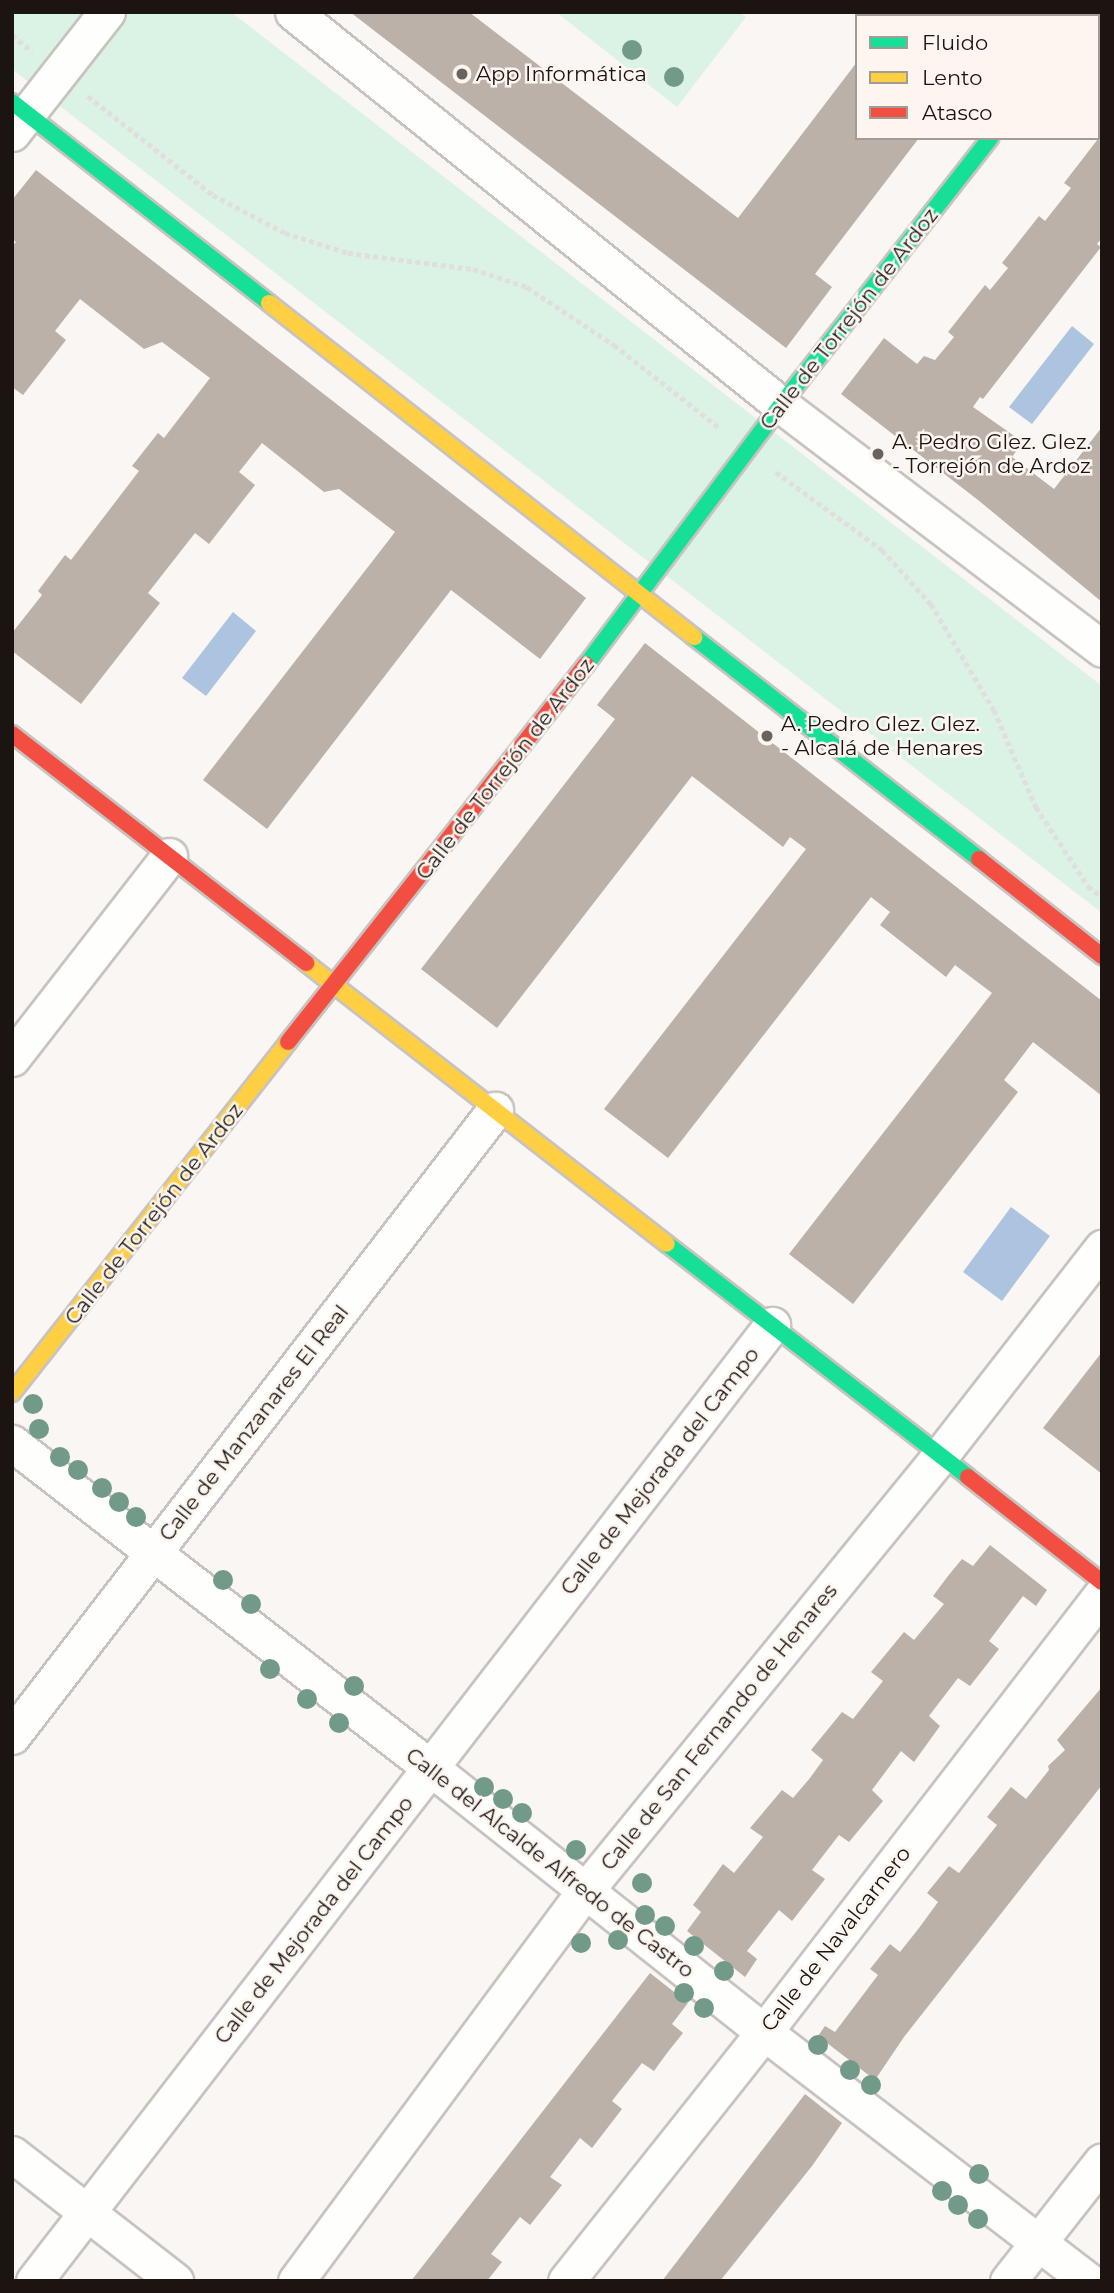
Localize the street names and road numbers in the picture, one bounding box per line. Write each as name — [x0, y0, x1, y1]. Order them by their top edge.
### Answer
street label: Calle de Torrejón de Ardoz — [755, 203, 943, 435]
street label: Calle de Torrejón de Ardoz — [411, 653, 599, 885]
street label: Calle de Torrejón de Ardoz — [60, 1098, 248, 1330]
street label: Calle de Manzanares El Real — [154, 1300, 354, 1546]
street label: Calle de Mejorada del Campo — [555, 1342, 765, 1600]
street label: Calle de San Fernando de Henares — [595, 1579, 843, 1875]
street label: Calle del Alcalde Alfredo de Castro — [401, 1743, 699, 1983]
street label: Calle de Mejorada del Campo — [209, 1791, 419, 2049]
street label: Calle de Navalcarnero — [756, 1841, 916, 2037]

